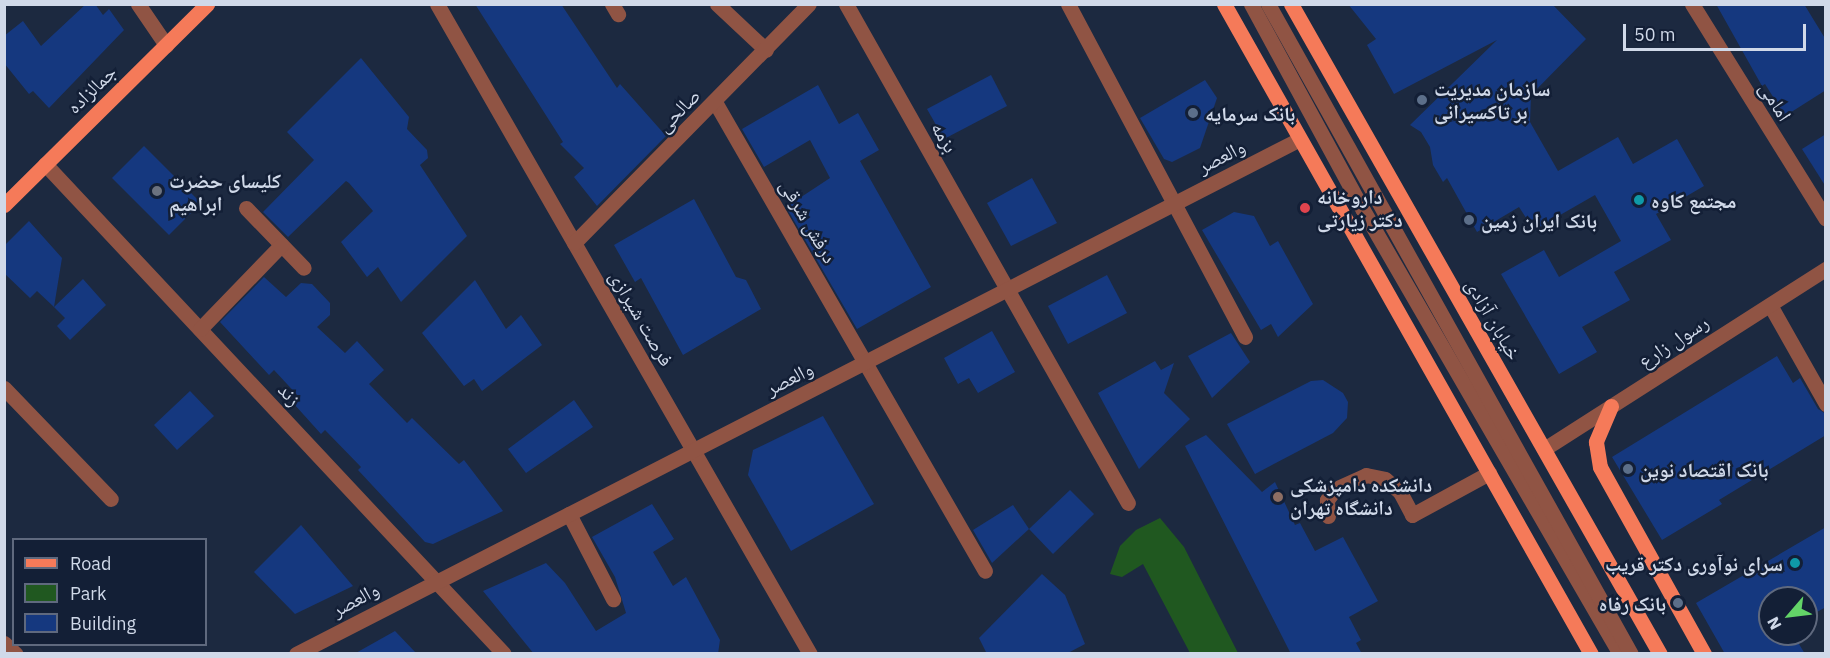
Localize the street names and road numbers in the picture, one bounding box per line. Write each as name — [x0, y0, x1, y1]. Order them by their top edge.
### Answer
street label: جمالزاده — [61, 60, 121, 118]
street label: امامی — [1755, 77, 1797, 125]
street label: صالحی — [651, 83, 705, 137]
street label: بزمه — [927, 117, 963, 157]
street label: والعصر — [1193, 134, 1249, 178]
street label: درفش شرقی — [775, 175, 843, 267]
street label: فرصت شیرازی — [605, 266, 679, 370]
street label: خیابان آزادی — [1461, 274, 1527, 364]
street label: رسول زارع — [1633, 309, 1713, 373]
street label: والعصر — [761, 356, 817, 400]
street label: زند — [273, 378, 307, 410]
street label: والعصر — [327, 577, 383, 621]

